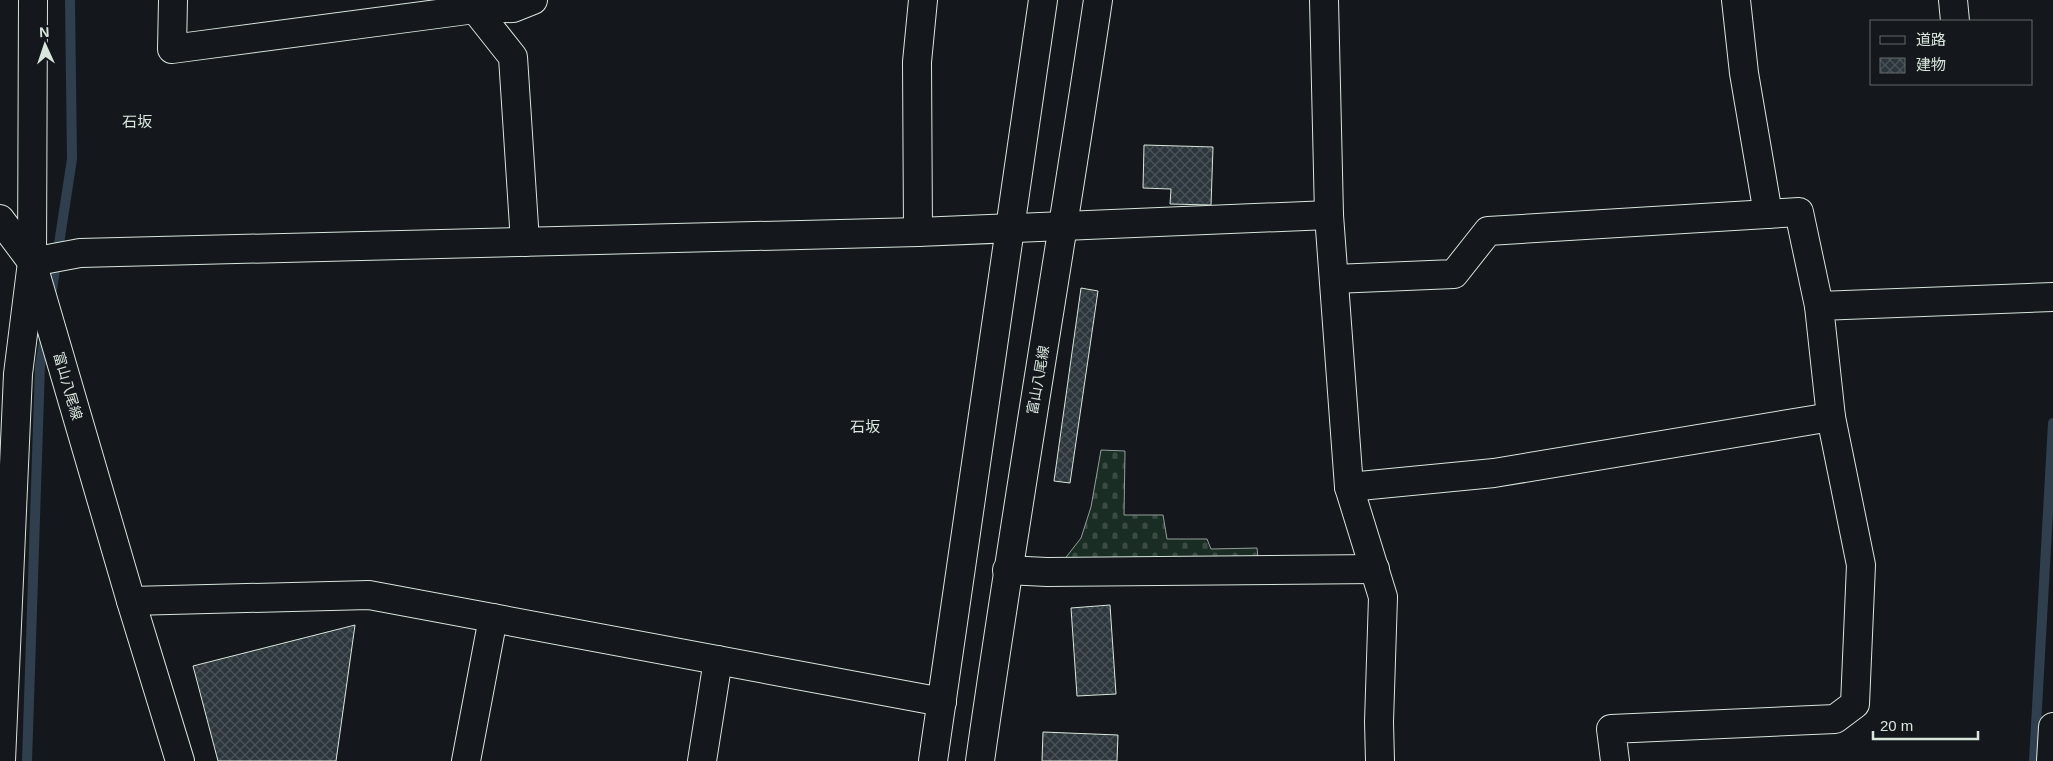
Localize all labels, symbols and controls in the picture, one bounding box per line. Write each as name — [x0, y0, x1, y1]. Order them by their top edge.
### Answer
north arrow — [20, 20, 70, 70]
legend — [1870, 20, 2033, 85]
text: N — [39, 24, 50, 40]
text: 道路 — [1916, 31, 1946, 48]
text: 建物 — [1916, 56, 1946, 73]
district label: 石坂 — [122, 113, 152, 130]
street label: 富山八尾線 — [1024, 344, 1052, 416]
street label: 富山八尾線 — [51, 350, 85, 422]
district label: 石坂 — [850, 418, 880, 435]
scale bar — [1873, 708, 1978, 740]
text: 20 m — [1880, 717, 1913, 734]

